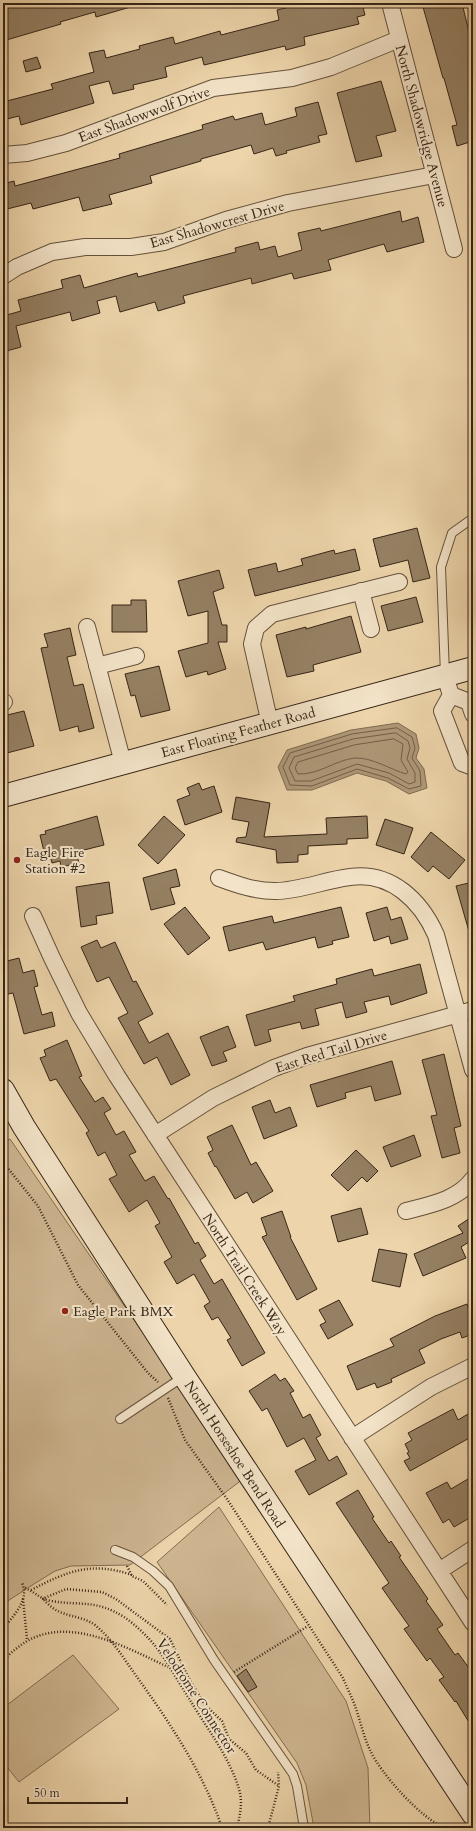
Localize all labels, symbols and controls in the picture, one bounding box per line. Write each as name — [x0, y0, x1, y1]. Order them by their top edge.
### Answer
street label: North Shadowridge Avenue — [391, 43, 452, 209]
street label: East Shadowwolf Drive — [76, 82, 213, 147]
street label: East Shadowcrest Drive — [148, 196, 287, 253]
street label: East Floating Feather Road — [159, 703, 318, 762]
place label: Eagle Fire Station #2 — [25, 843, 85, 878]
marker: Eagle Fire Station #2 — [12, 855, 22, 865]
street label: East Red Tail Drive — [273, 1025, 390, 1078]
street label: North Trail Creek Way — [198, 1210, 292, 1339]
place label: Eagle Park BMX — [73, 1302, 174, 1321]
marker: Eagle Park BMX — [60, 1306, 70, 1316]
street label: North Horseshoe Bend Road — [180, 1377, 290, 1532]
street label: Velodrome Connector — [152, 1635, 241, 1758]
scale bar — [28, 1779, 127, 1805]
text: 50 m — [34, 1785, 61, 1801]

